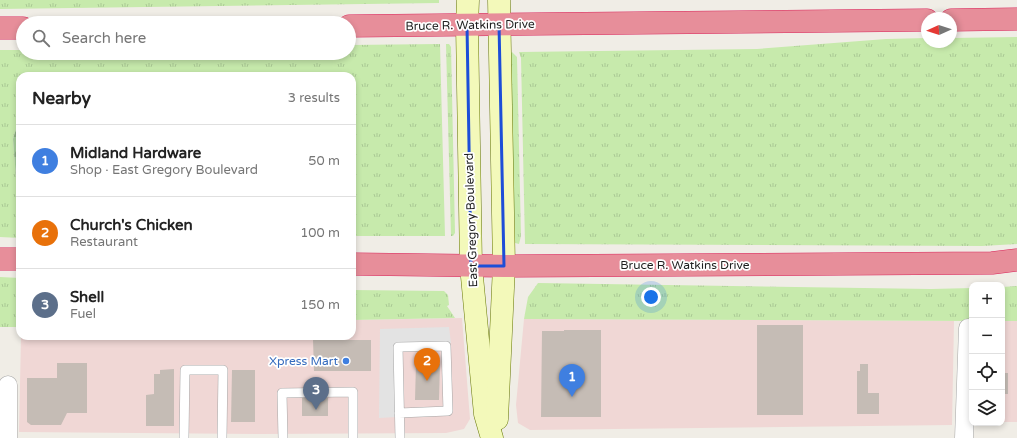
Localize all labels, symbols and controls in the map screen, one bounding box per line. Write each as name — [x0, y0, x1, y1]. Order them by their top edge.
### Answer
north arrow — [921, 12, 957, 48]
search box — [16, 16, 356, 60]
street label: Bruce R. Watkins Drive — [405, 17, 535, 33]
icon: search — [30, 27, 52, 49]
text: Search here — [62, 29, 146, 47]
text: Nearby — [32, 88, 91, 109]
text: 3 results — [288, 90, 340, 106]
text: Midland Hardware — [70, 144, 201, 162]
street label: East Gregory Boulevard — [462, 152, 480, 288]
text: 1 — [41, 153, 49, 169]
text: 50 m — [308, 153, 340, 169]
text: Shop · East Gregory Boulevard — [70, 162, 258, 178]
text: Church's Chicken — [70, 216, 193, 234]
text: 2 — [41, 225, 49, 241]
text: 100 m — [300, 225, 340, 241]
text: Restaurant — [70, 234, 138, 250]
street label: Bruce R. Watkins Drive — [620, 258, 750, 272]
map controls — [969, 282, 1005, 426]
button: + — [969, 282, 1005, 318]
your location — [641, 287, 661, 307]
text: Shell — [70, 288, 104, 306]
text: 3 — [41, 297, 49, 313]
text: 150 m — [300, 297, 340, 313]
text: Fuel — [70, 306, 96, 322]
button: − — [969, 318, 1005, 354]
pin: 2 — [414, 348, 440, 381]
place label: Xpress Mart — [269, 354, 338, 368]
button: locate — [969, 354, 1005, 390]
marker: Xpress Mart — [341, 356, 351, 366]
pin: 1 — [559, 364, 585, 397]
pin: 3 — [303, 377, 329, 410]
button: layers — [969, 390, 1005, 426]

